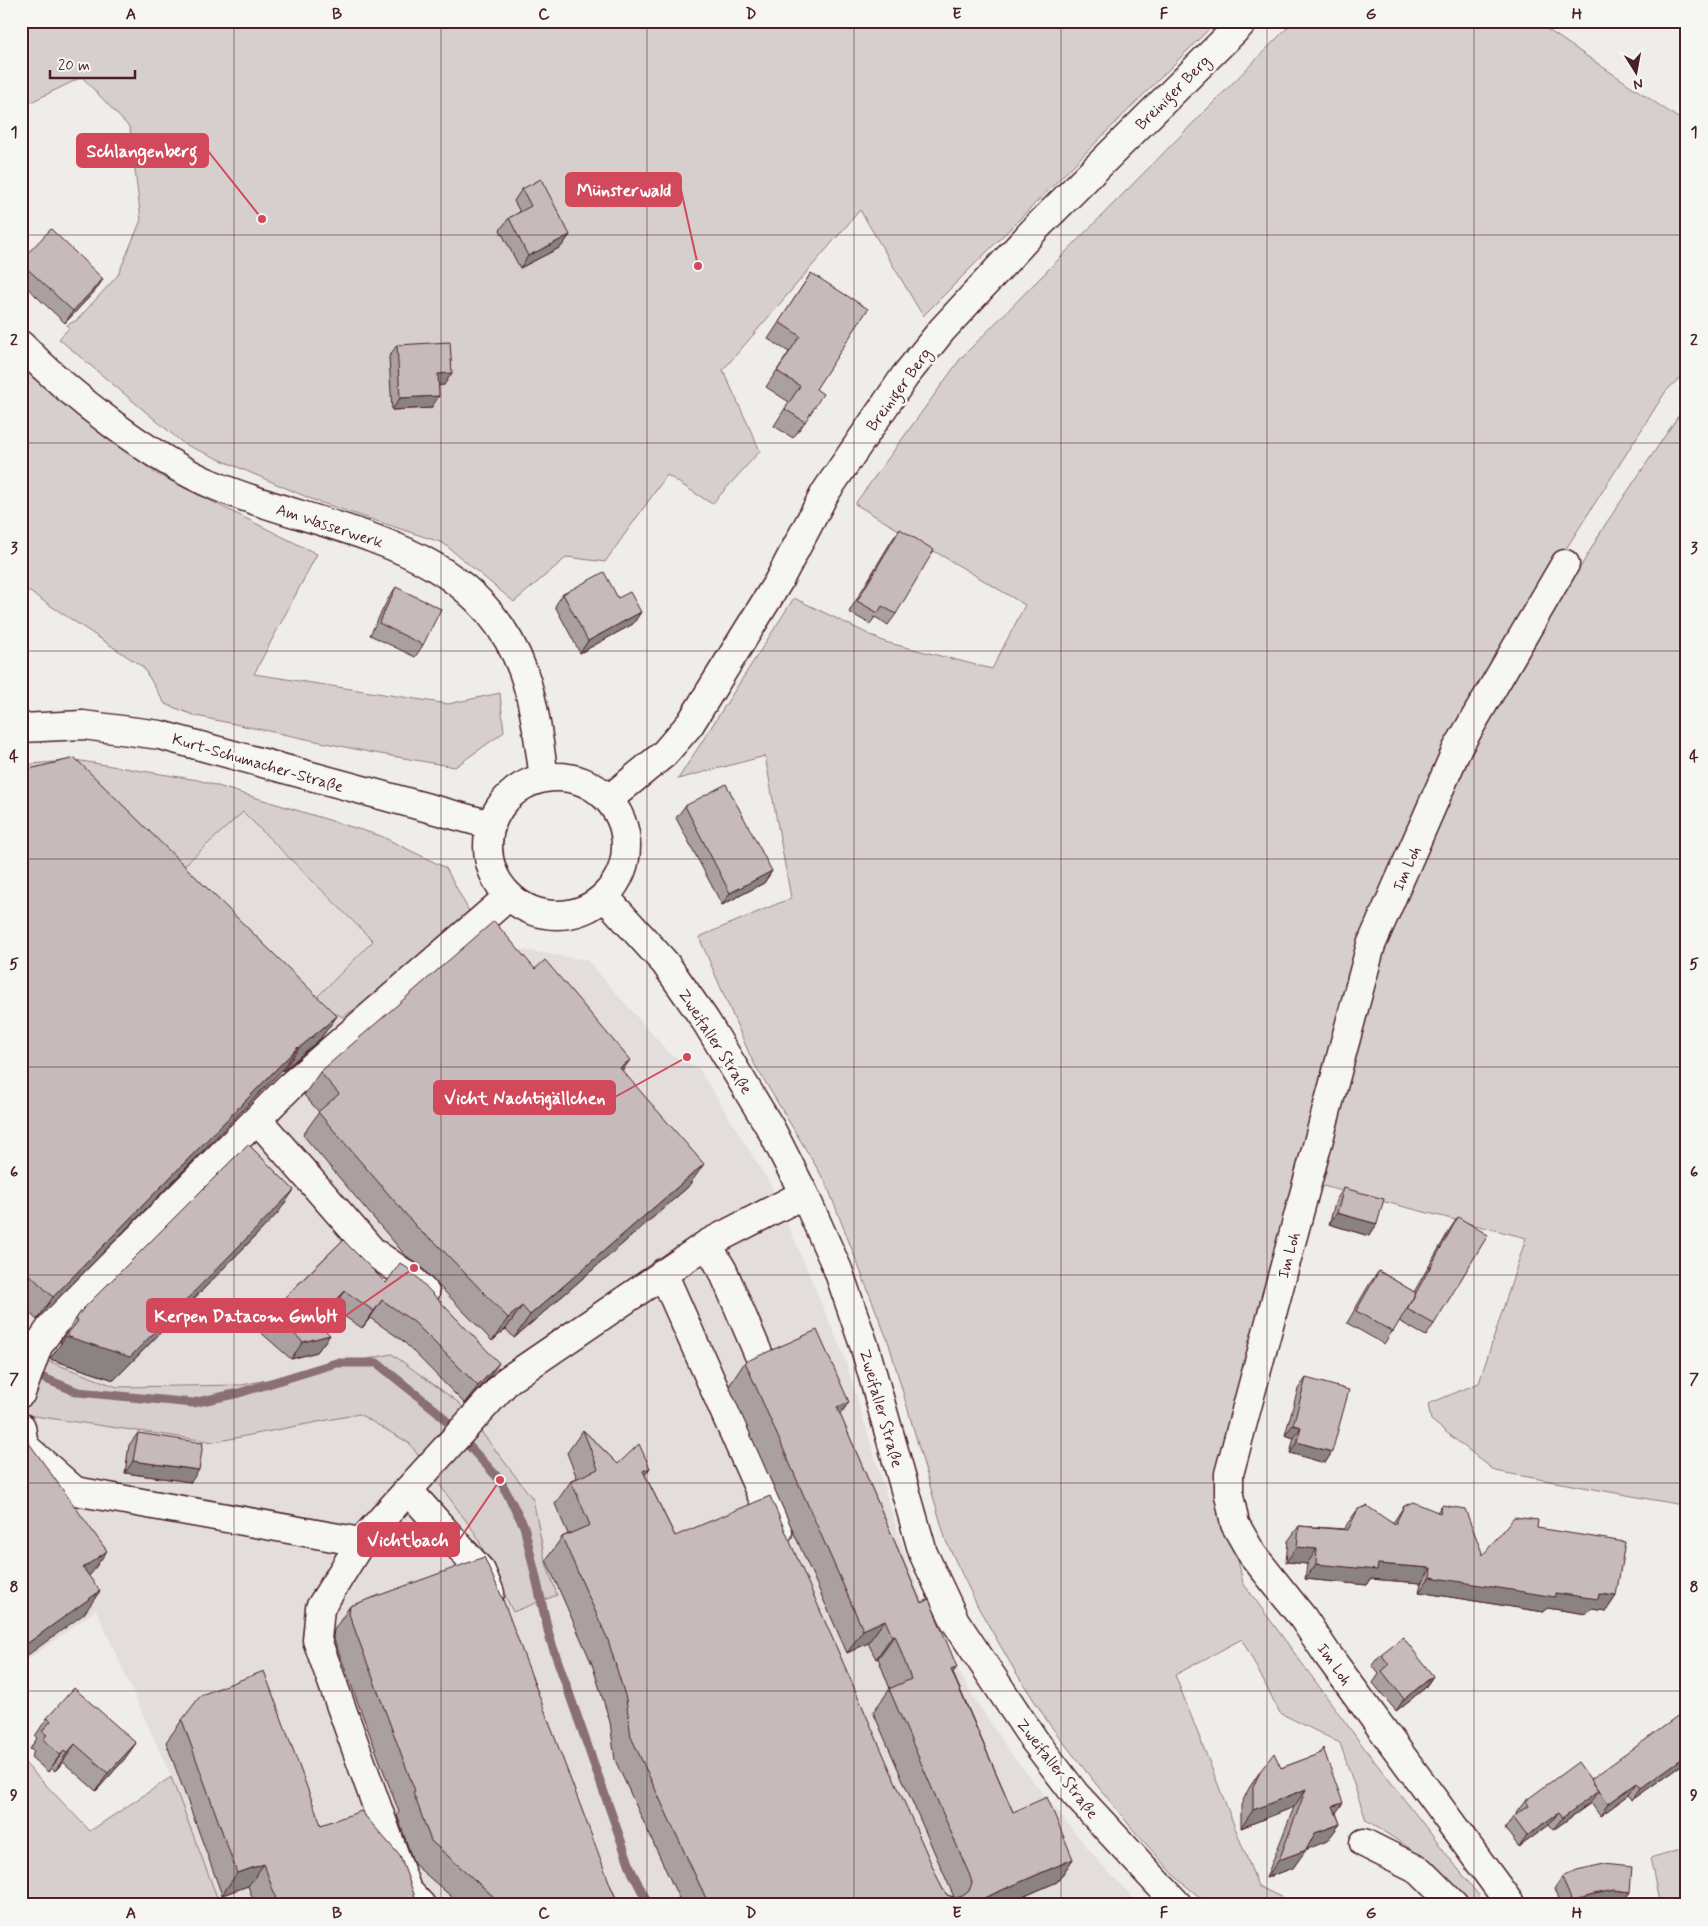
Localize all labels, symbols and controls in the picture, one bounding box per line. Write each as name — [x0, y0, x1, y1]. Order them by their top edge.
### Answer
text: A — [126, 4, 136, 25]
text: B — [332, 4, 342, 25]
text: C — [538, 4, 550, 25]
text: D — [745, 4, 757, 25]
text: E — [952, 4, 962, 25]
text: F — [1160, 4, 1169, 25]
text: G — [1366, 4, 1377, 25]
text: H — [1572, 4, 1583, 25]
scale bar — [50, 48, 135, 80]
north arrow — [1610, 48, 1660, 98]
street label: Breiniger Berg — [1131, 51, 1216, 136]
text: 20 m — [58, 56, 90, 76]
text: N — [1632, 74, 1645, 94]
text: 1 — [10, 122, 18, 143]
text: 1 — [1690, 122, 1698, 143]
callout: Schlangenberg — [77, 134, 208, 167]
text: Schlangenberg — [87, 140, 197, 166]
callout: Münsterwald — [566, 173, 681, 206]
text: Münsterwald — [577, 179, 671, 203]
text: 2 — [10, 330, 18, 351]
text: 2 — [1690, 330, 1698, 351]
street label: Breiniger Berg — [862, 344, 937, 436]
street label: Am Wasserwerk — [273, 499, 386, 554]
text: 3 — [10, 538, 18, 559]
text: 3 — [1690, 538, 1698, 559]
street label: Kurt-Schumacher-Straße — [169, 729, 346, 798]
text: 4 — [9, 746, 19, 767]
text: 4 — [1689, 746, 1699, 767]
street label: Im Loh — [1388, 843, 1427, 894]
text: 5 — [9, 954, 19, 975]
text: 5 — [1689, 954, 1699, 975]
street label: Zweifaller Straße — [673, 985, 757, 1099]
callout: Vicht Nachtigällchen — [434, 1081, 615, 1114]
text: Vicht Nachtigällchen — [444, 1087, 606, 1111]
text: 6 — [10, 1162, 18, 1183]
text: 6 — [1690, 1162, 1698, 1183]
street label: Im Loh — [1273, 1230, 1306, 1281]
callout: Kerpen Datacom GmbH — [147, 1299, 345, 1332]
text: Kerpen Datacom GmbH — [154, 1305, 338, 1329]
street label: Zweifaller Straße — [854, 1347, 907, 1470]
text: 7 — [9, 1369, 19, 1390]
text: 7 — [1689, 1369, 1699, 1390]
callout: Vichtbach — [358, 1523, 459, 1556]
text: Vichtbach — [367, 1529, 449, 1553]
text: 8 — [9, 1577, 19, 1598]
text: 8 — [1689, 1577, 1699, 1598]
street label: Im Loh — [1312, 1640, 1356, 1690]
street label: Zweifaller Straße — [1011, 1714, 1103, 1823]
text: 9 — [10, 1785, 18, 1806]
text: 9 — [1690, 1785, 1698, 1806]
text: A — [126, 1903, 136, 1924]
text: B — [332, 1903, 342, 1924]
text: C — [538, 1903, 550, 1924]
text: D — [745, 1903, 757, 1924]
text: E — [952, 1903, 962, 1924]
text: F — [1160, 1903, 1169, 1924]
text: G — [1366, 1903, 1377, 1924]
text: H — [1572, 1903, 1583, 1924]

